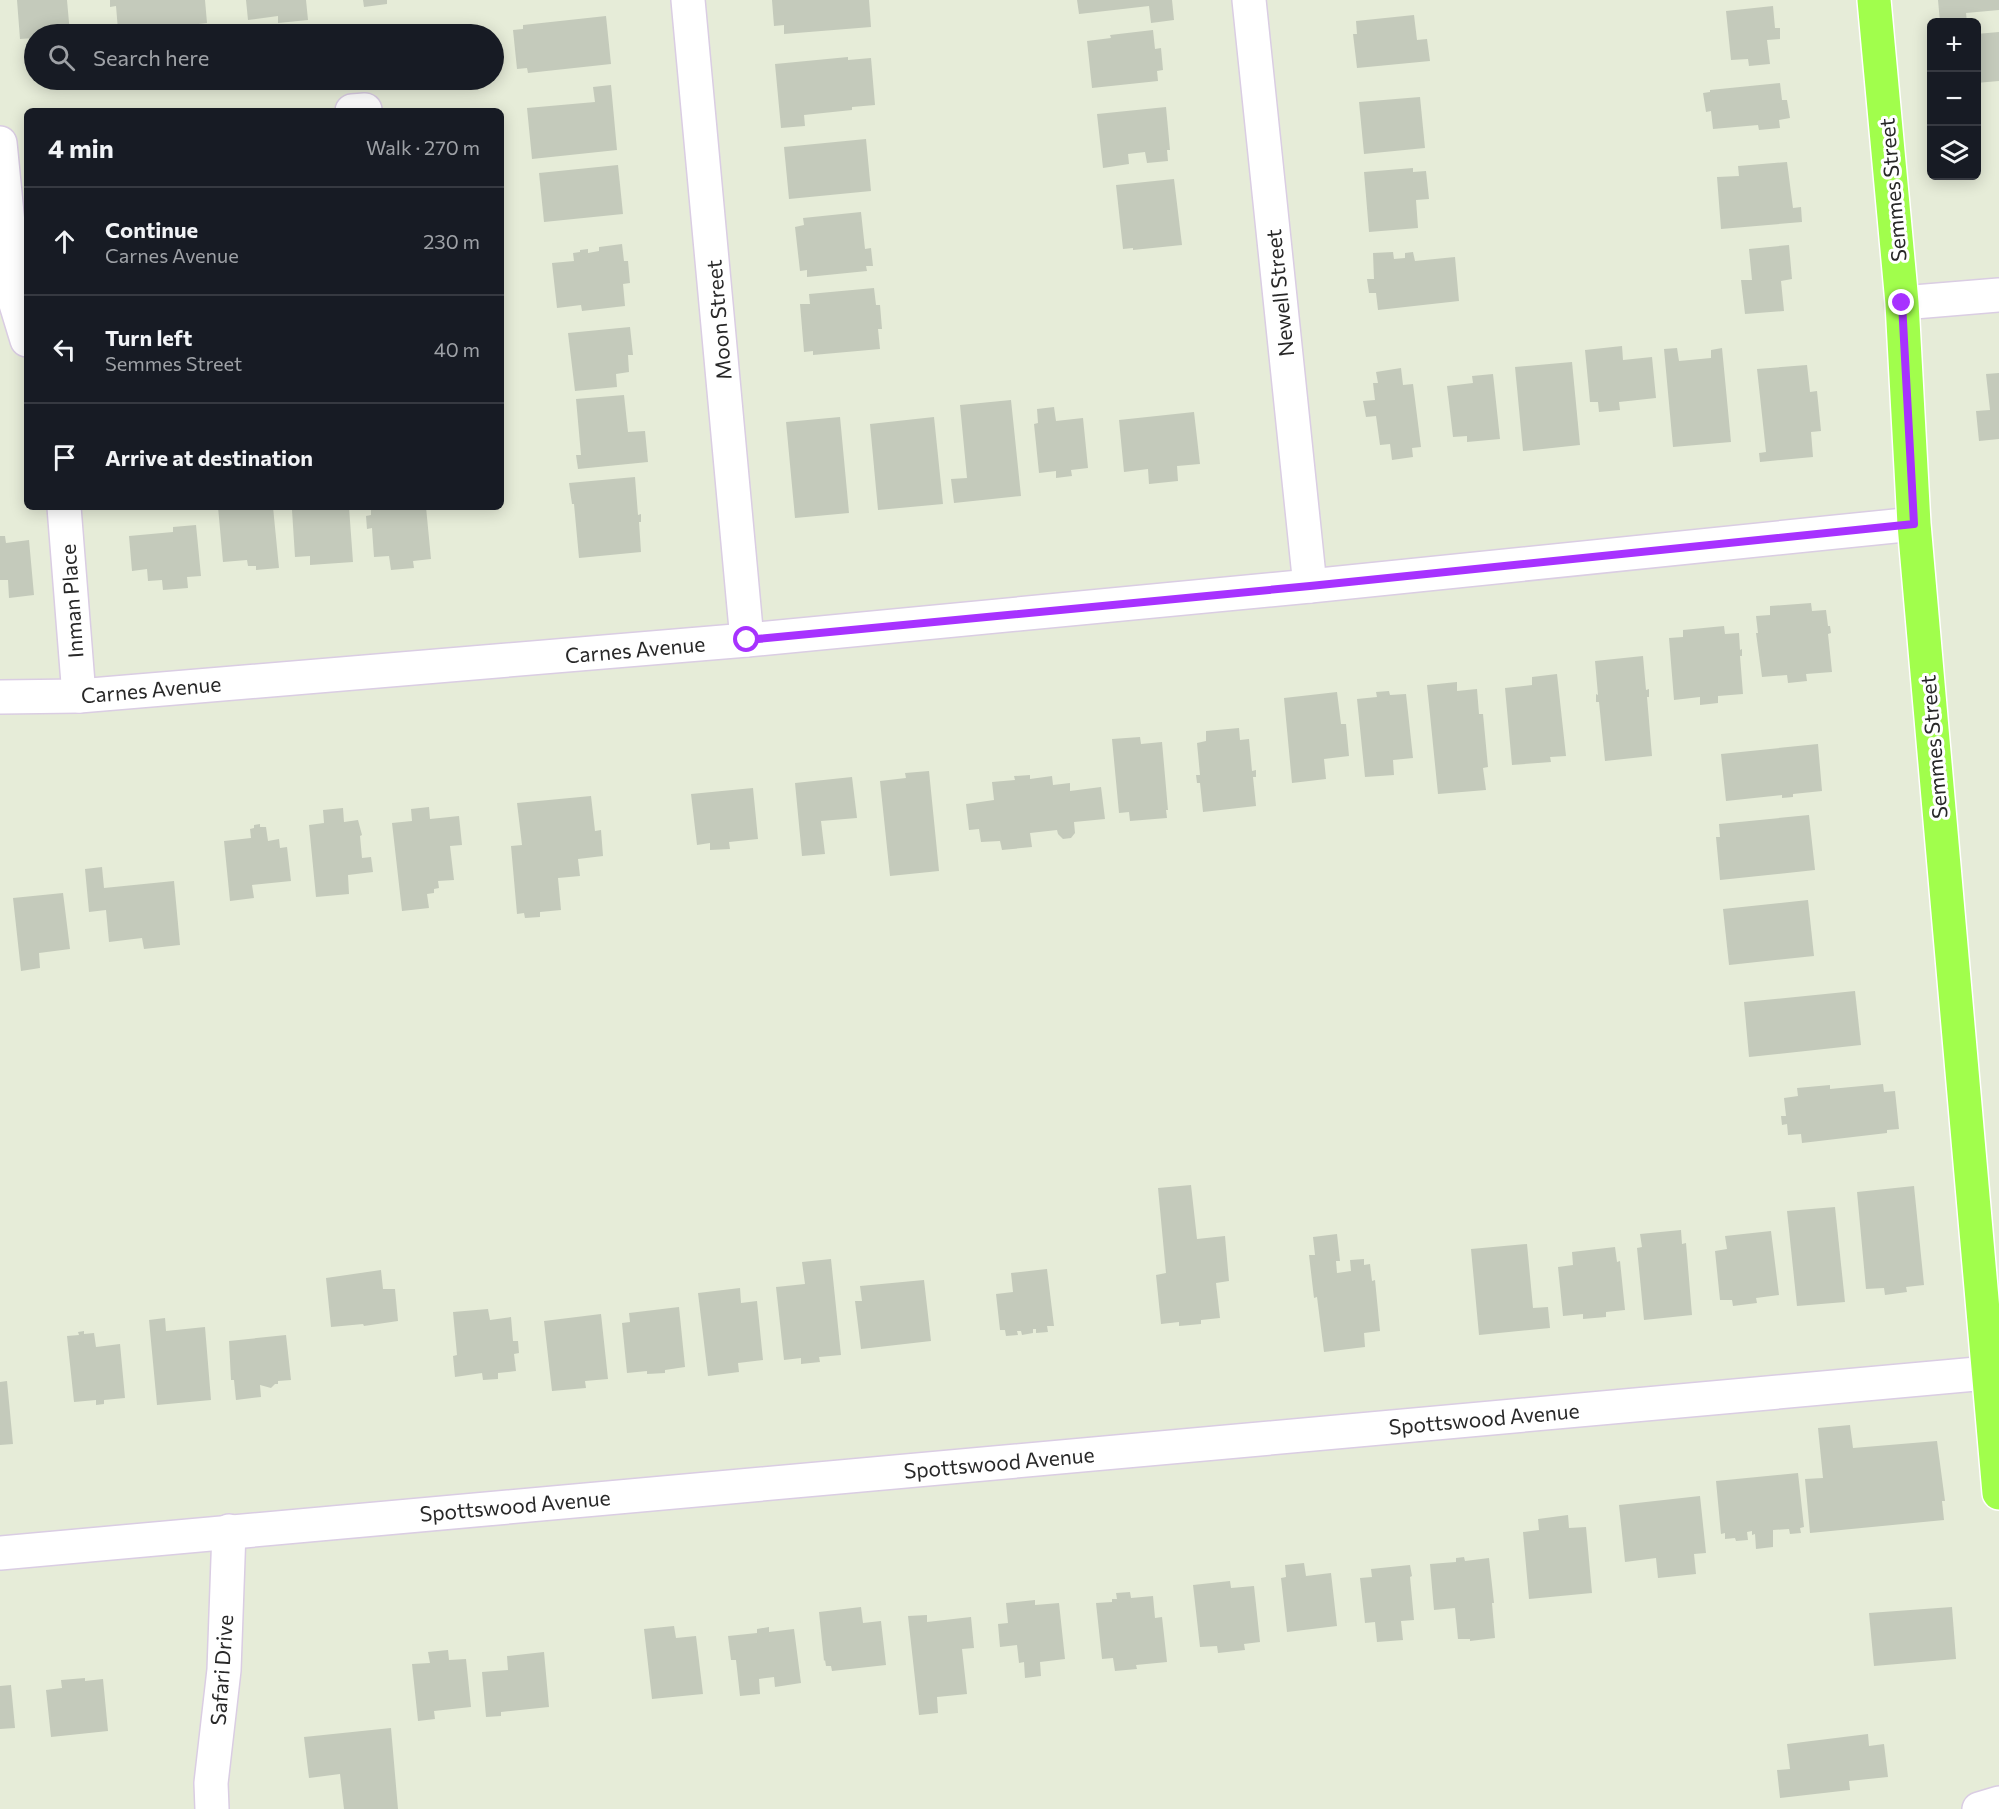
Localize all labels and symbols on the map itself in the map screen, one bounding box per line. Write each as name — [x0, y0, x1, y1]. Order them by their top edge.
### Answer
street label: Semmes Street — [1873, 117, 1911, 263]
street label: Newell Street — [1260, 228, 1298, 358]
street label: Moon Street — [700, 259, 736, 381]
route end — [1888, 289, 1914, 315]
street label: Inman Place — [55, 543, 87, 659]
route start — [733, 626, 759, 652]
street label: Carnes Avenue — [564, 630, 706, 668]
street label: Carnes Avenue — [80, 670, 222, 708]
street label: Semmes Street — [1914, 674, 1952, 820]
street label: Spottswood Avenue — [1388, 1397, 1580, 1439]
street label: Spottswood Avenue — [903, 1441, 1095, 1483]
street label: Spottswood Avenue — [419, 1484, 611, 1526]
street label: Safari Drive — [205, 1614, 237, 1726]

